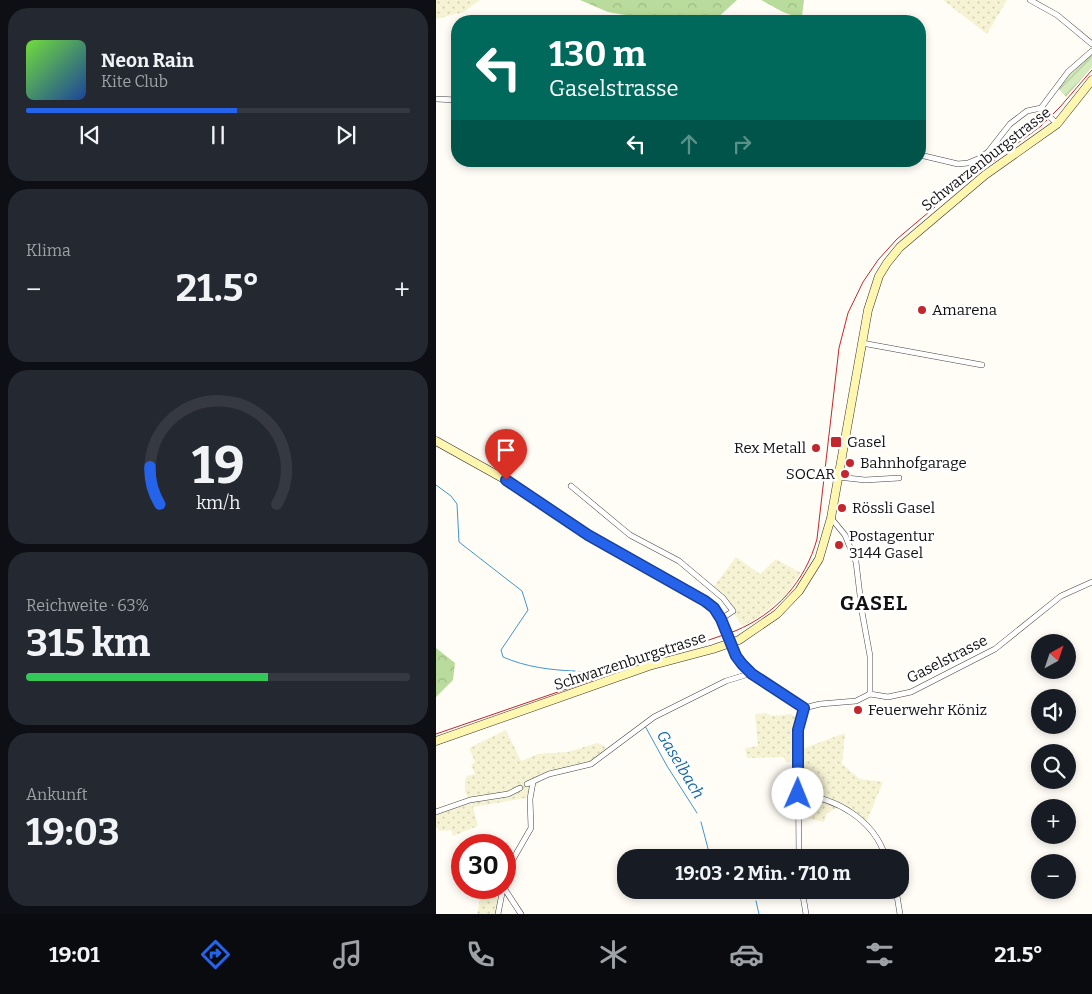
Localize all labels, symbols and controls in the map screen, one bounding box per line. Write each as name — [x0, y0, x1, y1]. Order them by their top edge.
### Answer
text: 130 m — [549, 33, 646, 75]
icon: left — [466, 35, 531, 100]
text: Neon Rain — [101, 49, 194, 72]
text: Kite Club — [101, 72, 168, 91]
text: Gaselstrasse — [549, 75, 678, 102]
street label: Schwarzenburgstrasse — [918, 103, 1054, 215]
icon: previous — [76, 121, 104, 149]
icon: pause — [204, 121, 232, 149]
icon: next — [332, 121, 360, 149]
icon: left — [622, 130, 650, 158]
icon: ahead — [675, 130, 703, 158]
icon: right — [728, 130, 756, 158]
text: Klima — [26, 241, 71, 260]
text: 21.5° — [176, 265, 260, 311]
text: − — [26, 273, 41, 306]
text: + — [394, 273, 410, 306]
place label: Amarena — [932, 301, 997, 319]
marker: Amarena — [916, 304, 928, 316]
pin — [485, 429, 527, 480]
place label: Gasel — [847, 433, 886, 451]
text: 19 — [191, 434, 245, 497]
marker: Gasel — [829, 435, 843, 449]
icon: arrive — [492, 436, 520, 464]
place label: Rex Metall — [734, 439, 806, 457]
marker: Rex Metall — [810, 442, 822, 454]
place label: Bahnhofgarage — [860, 454, 967, 472]
marker: Bahnhofgarage — [844, 457, 856, 469]
place label: SOCAR — [786, 465, 835, 483]
marker: SOCAR — [839, 468, 851, 480]
text: km/h — [196, 492, 240, 514]
place label: Rössli Gasel — [852, 499, 935, 517]
marker: Rössli Gasel — [836, 502, 848, 514]
place label: Postagentur 3144 Gasel — [849, 527, 935, 562]
marker: Postagentur 3144 Gasel — [833, 539, 845, 551]
district label: GASEL — [840, 591, 908, 615]
text: Reichweite · 63% — [26, 596, 149, 615]
text: 315 km — [26, 620, 150, 666]
street label: Schwarzenburgstrasse — [552, 628, 708, 694]
street label: Gaselstrasse — [904, 631, 990, 687]
north arrow — [1031, 634, 1076, 679]
map controls — [1031, 634, 1076, 899]
button: sound — [1031, 689, 1076, 734]
place label: Feuerwehr Köniz — [868, 701, 987, 719]
marker: Feuerwehr Köniz — [852, 704, 864, 716]
water label: Gaselbach — [653, 727, 708, 802]
button: search — [1031, 744, 1076, 789]
position arrow — [771, 767, 823, 819]
text: Ankunft — [26, 785, 88, 804]
button: + — [1031, 799, 1076, 844]
text: 19:03 — [26, 809, 120, 855]
speed limit sign: 30 — [451, 834, 516, 899]
button: − — [1031, 854, 1076, 899]
text: 19:03 · 2 Min. · 710 m — [675, 862, 851, 885]
icon: directions — [198, 937, 233, 972]
icon: music — [330, 937, 365, 972]
icon: phone — [463, 937, 498, 972]
icon: climate — [596, 937, 631, 972]
icon: car — [729, 937, 764, 972]
icon: filters — [862, 937, 897, 972]
text: 19:01 — [49, 941, 100, 968]
text: 21.5° — [994, 941, 1043, 968]

